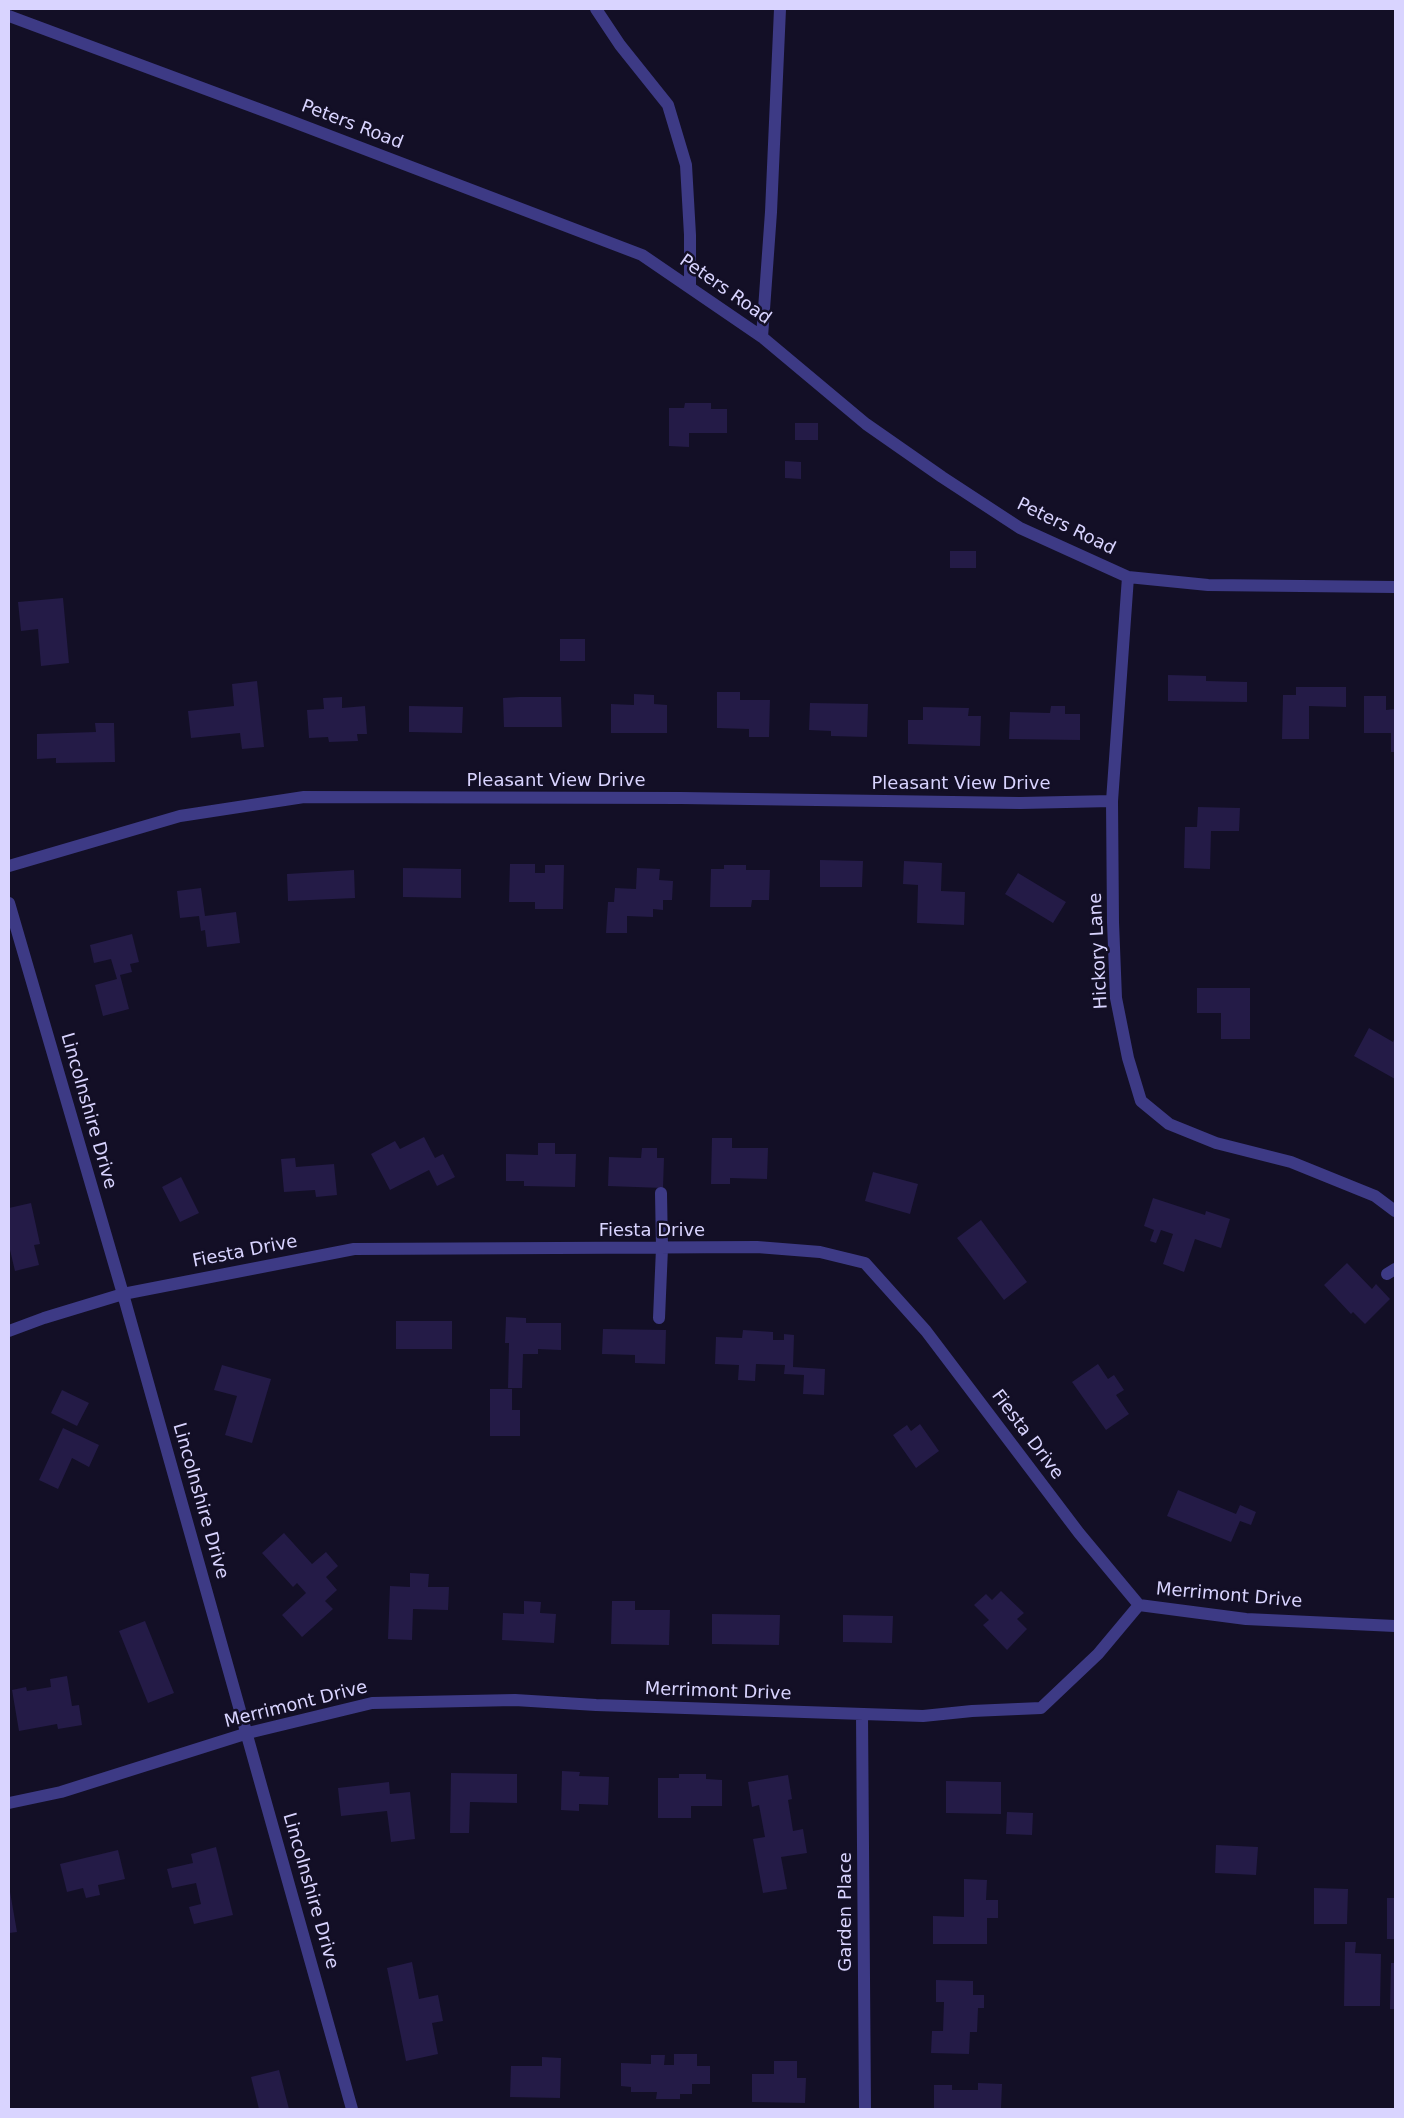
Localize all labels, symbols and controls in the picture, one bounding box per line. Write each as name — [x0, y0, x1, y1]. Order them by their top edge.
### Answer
street label: Peters Road — [298, 96, 406, 154]
street label: Peters Road — [675, 250, 775, 330]
street label: Peters Road — [1013, 494, 1119, 560]
street label: Pleasant View Drive — [467, 770, 645, 792]
street label: Pleasant View Drive — [872, 773, 1050, 795]
street label: Hickory Lane — [1085, 892, 1113, 1010]
street label: Lincolnshire Drive — [55, 1030, 121, 1192]
street label: Fiesta Drive — [599, 1220, 705, 1242]
street label: Fiesta Drive — [191, 1231, 299, 1273]
street label: Fiesta Drive — [986, 1386, 1068, 1484]
street label: Lincolnshire Drive — [167, 1420, 233, 1582]
street label: Merrimont Drive — [1155, 1579, 1303, 1613]
street label: Merrimont Drive — [222, 1677, 370, 1733]
street label: Merrimont Drive — [644, 1679, 792, 1705]
street label: Lincolnshire Drive — [277, 1810, 343, 1972]
street label: Garden Place — [835, 1852, 857, 1972]

